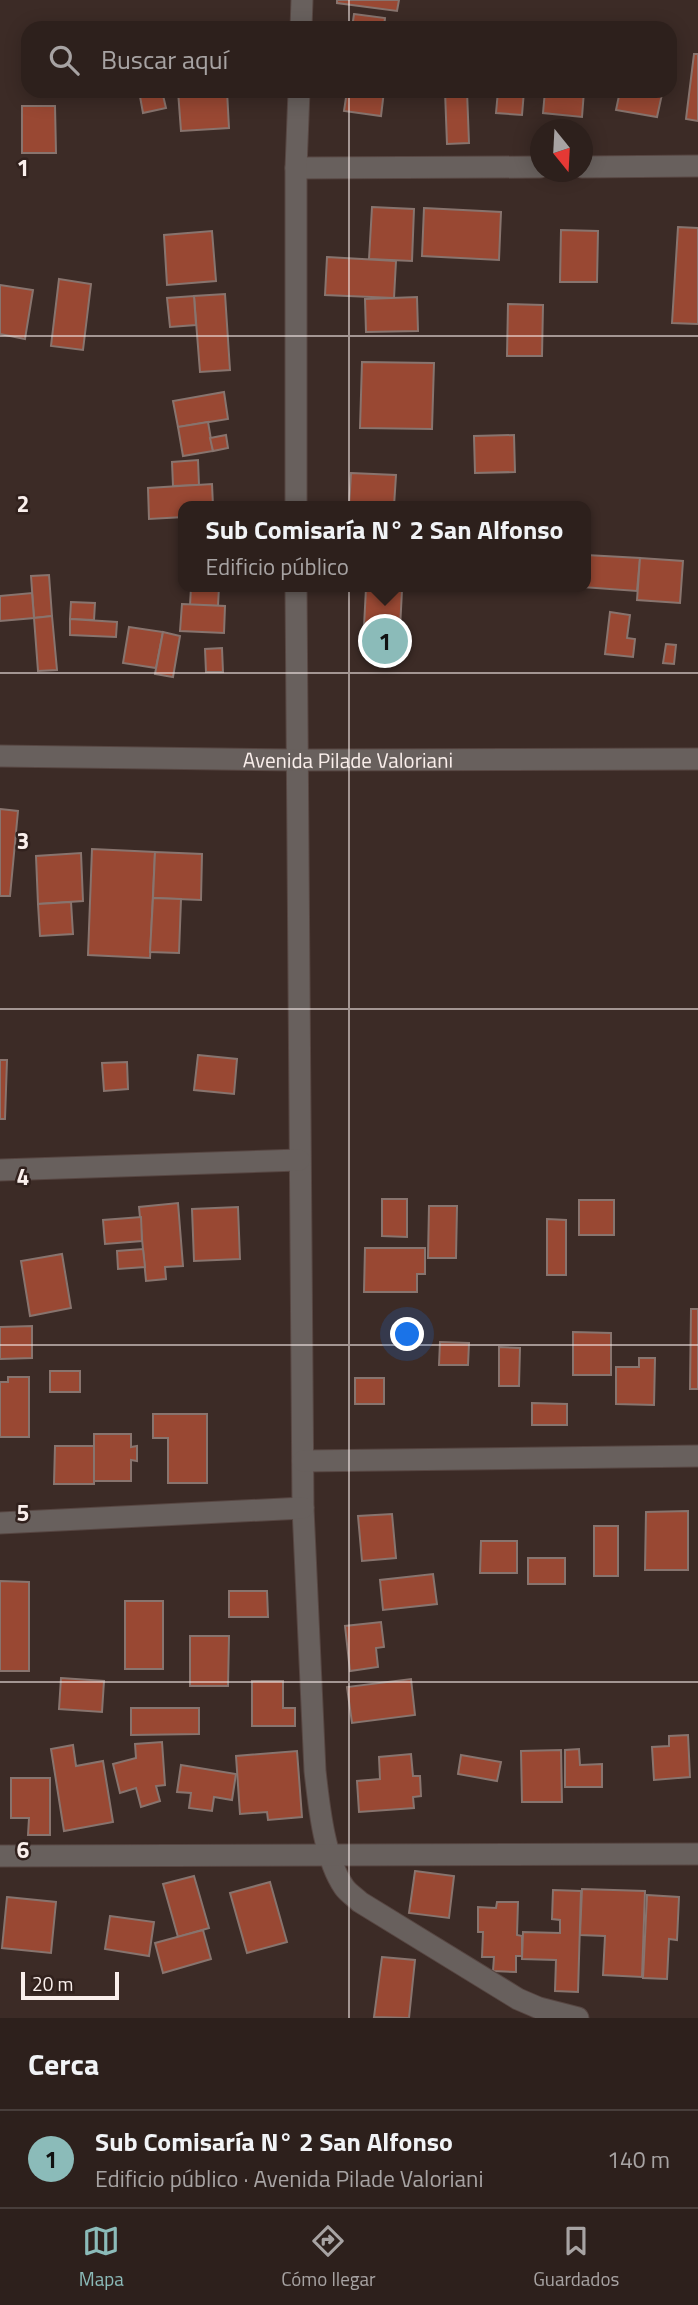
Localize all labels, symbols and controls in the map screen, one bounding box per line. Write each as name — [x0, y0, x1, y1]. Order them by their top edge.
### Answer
search box — [21, 21, 677, 98]
text: Buscar aquí — [101, 40, 228, 79]
icon: search — [45, 41, 83, 79]
north arrow — [530, 119, 593, 182]
text: 1 — [17, 150, 29, 185]
text: 2 — [17, 486, 29, 521]
popup — [178, 501, 591, 592]
text: Sub Comisaría N° 2 San Alfonso — [206, 510, 563, 549]
text: Edificio público — [206, 549, 349, 584]
pin: 1 — [362, 615, 408, 667]
street label: Avenida Pilade Valoriani — [243, 743, 453, 776]
text: 3 — [17, 823, 29, 858]
text: 4 — [17, 1159, 29, 1194]
your location — [390, 1317, 424, 1351]
text: 5 — [17, 1495, 29, 1530]
text: 6 — [17, 1832, 30, 1867]
scale bar — [21, 1969, 119, 2001]
text: 20 m — [32, 1969, 73, 1998]
text: Cerca — [28, 2041, 99, 2087]
text: Sub Comisaría N° 2 San Alfonso — [95, 2122, 453, 2161]
text: 1 — [45, 2142, 57, 2177]
text: 140 m — [607, 2142, 670, 2177]
text: Edificio público · Avenida Pilade Valoriani — [95, 2161, 483, 2196]
tab: Mapa — [79, 2222, 124, 2293]
tab: Cómo llegar — [281, 2222, 376, 2293]
tab: Guardados — [533, 2222, 619, 2293]

